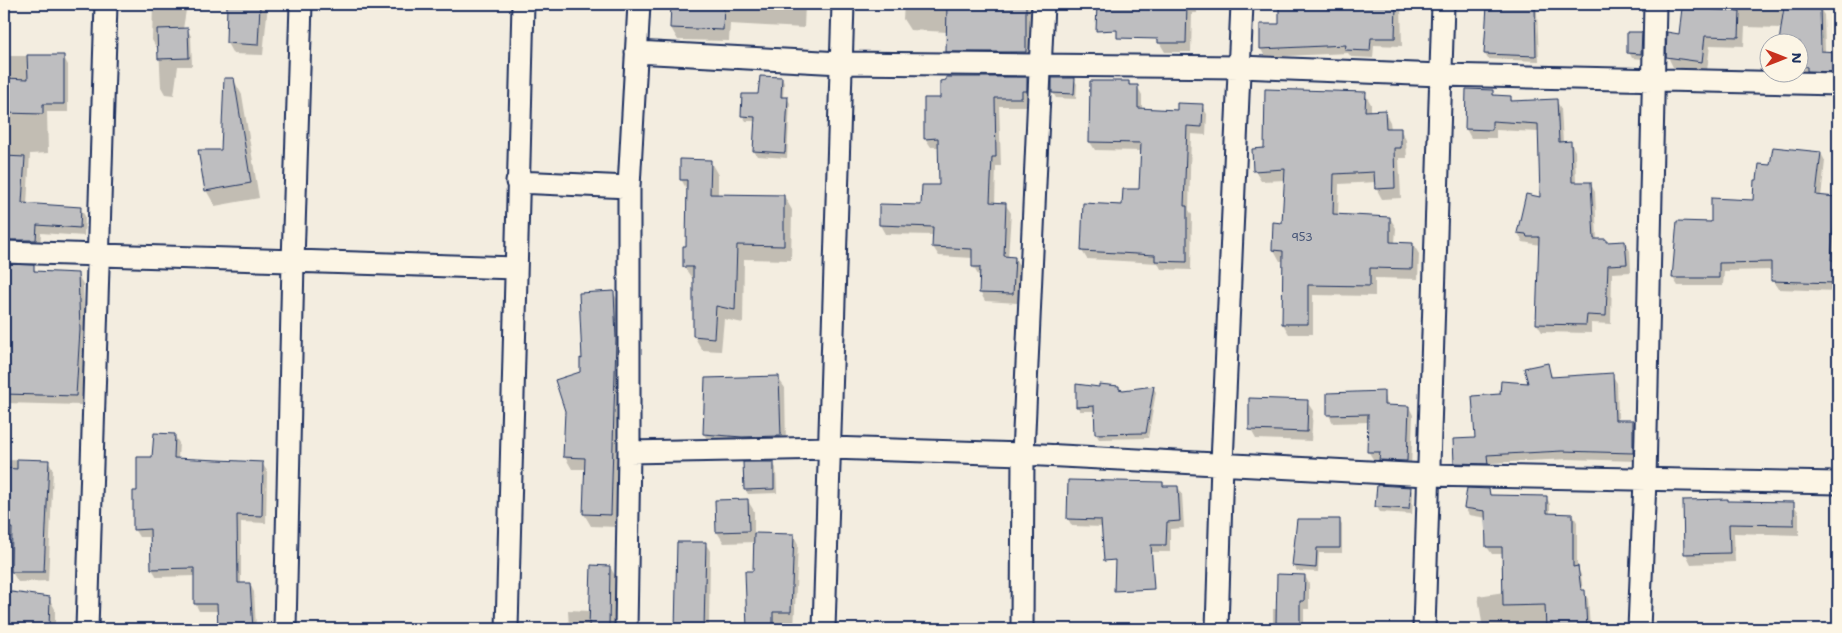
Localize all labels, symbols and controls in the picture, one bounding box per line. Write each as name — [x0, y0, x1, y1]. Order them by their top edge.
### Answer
north arrow — [1760, 32, 1810, 82]
text: N — [1788, 52, 1806, 64]
house number: 953 — [1291, 230, 1313, 245]

